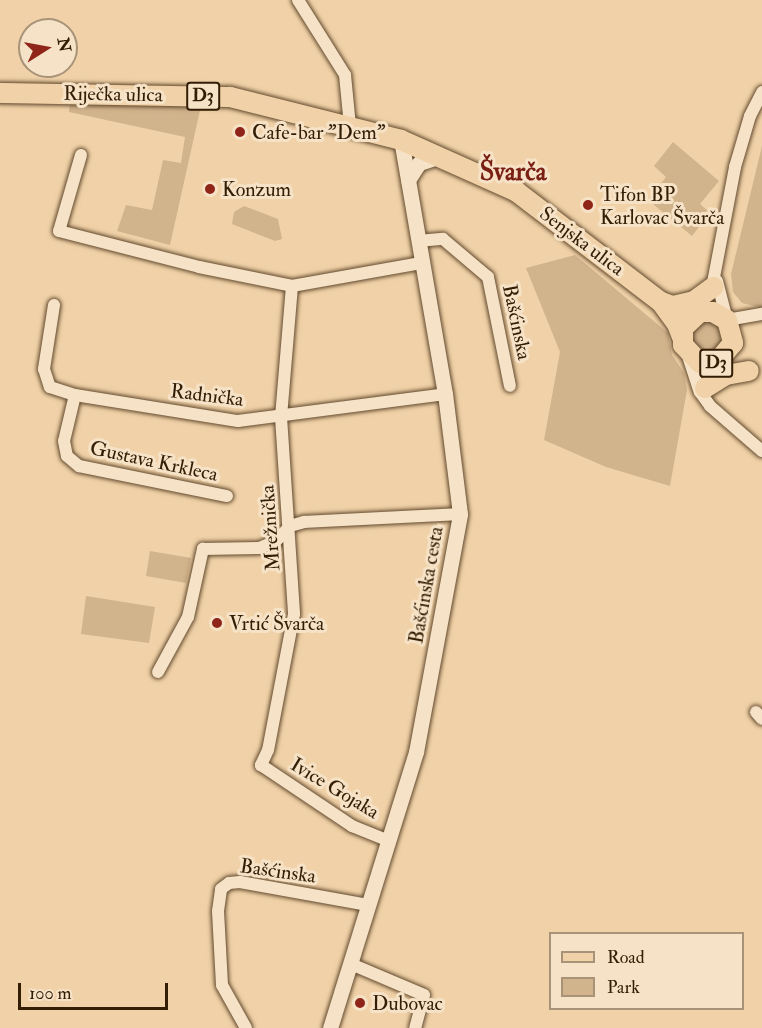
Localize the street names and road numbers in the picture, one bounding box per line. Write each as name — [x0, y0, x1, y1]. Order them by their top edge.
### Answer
street label: Riječka ulica — [63, 81, 163, 107]
road number: D3 — [185, 81, 221, 111]
street label: Senjska ulica — [535, 201, 629, 281]
street label: Bašćinska — [497, 282, 537, 362]
road number: D3 — [698, 348, 734, 378]
street label: Radnička — [169, 379, 245, 411]
street label: Gustava Krkleca — [88, 436, 220, 486]
street label: Mrežnička — [255, 484, 285, 572]
street label: Bašćinska cesta — [404, 525, 448, 645]
street label: Ivice Gojaka — [286, 752, 384, 824]
street label: Bašćinska — [239, 854, 317, 888]

